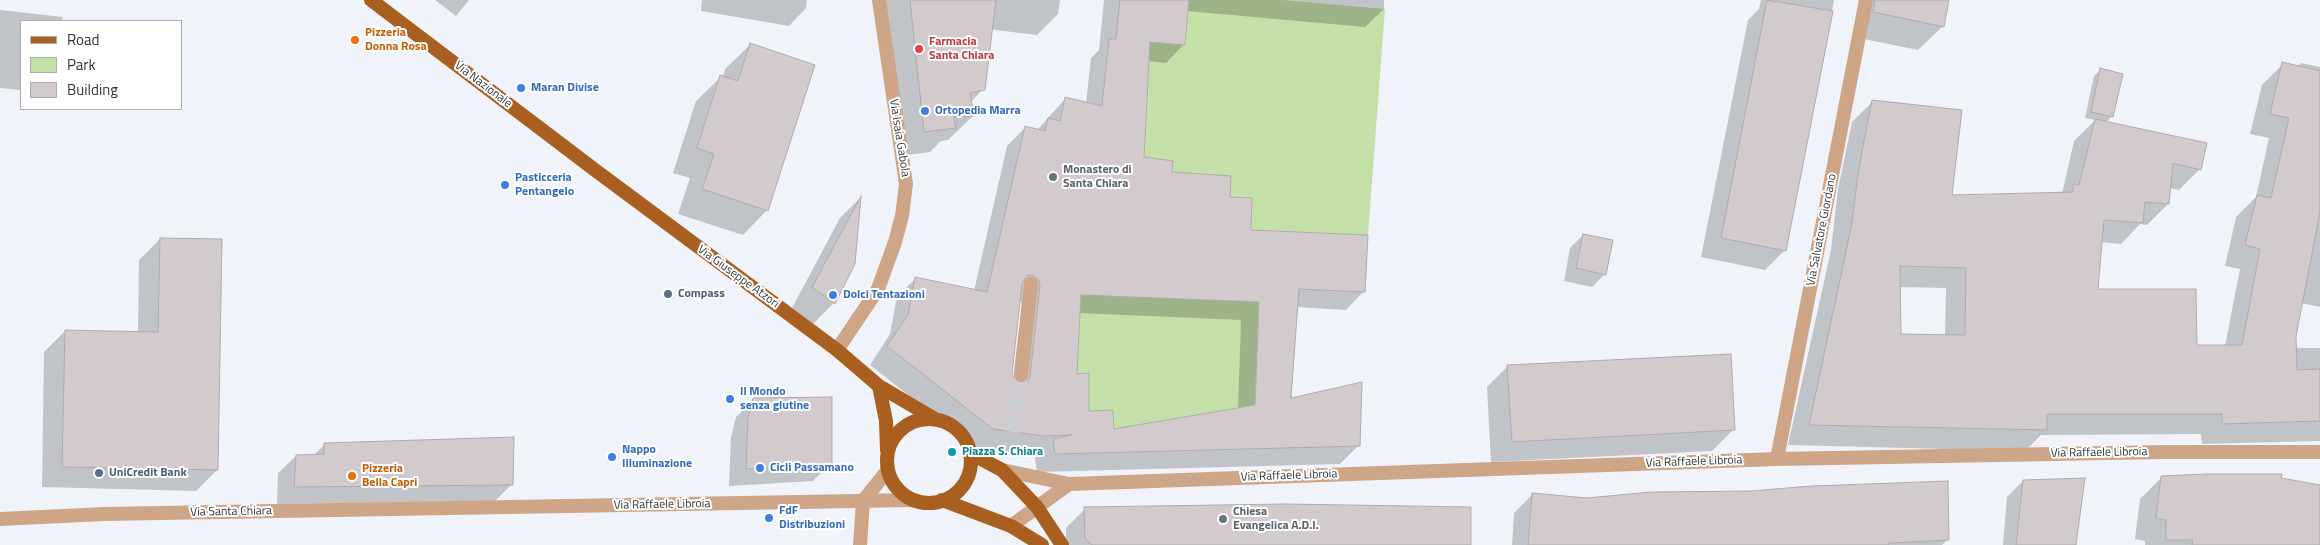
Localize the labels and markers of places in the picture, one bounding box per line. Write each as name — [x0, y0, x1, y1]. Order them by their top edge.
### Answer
place label: Pizzeria Donna Rosa — [365, 26, 427, 54]
marker: Pizzeria Donna Rosa — [349, 34, 361, 46]
place label: Farmacia Santa Chiara — [929, 35, 994, 63]
marker: Farmacia Santa Chiara — [913, 43, 925, 55]
place label: Maran Divise — [531, 81, 599, 95]
marker: Maran Divise — [515, 82, 527, 94]
place label: Ortopedia Marra — [935, 104, 1021, 118]
marker: Ortopedia Marra — [919, 105, 931, 117]
place label: Monastero di Santa Chiara — [1063, 163, 1132, 191]
place label: Pasticceria Pentangelo — [515, 171, 574, 199]
marker: Monastero di Santa Chiara — [1047, 171, 1059, 183]
marker: Pasticceria Pentangelo — [499, 179, 511, 191]
place label: Compass — [678, 287, 725, 301]
marker: Compass — [662, 288, 674, 300]
place label: Dolci Tentazioni — [843, 288, 925, 302]
marker: Dolci Tentazioni — [827, 289, 839, 301]
place label: Il Mondo senza glutine — [740, 385, 809, 413]
marker: Il Mondo senza glutine — [724, 393, 736, 405]
place label: Nappo Illuminazione — [622, 443, 692, 471]
place label: Piazza S. Chiara — [962, 445, 1043, 459]
marker: Piazza S. Chiara — [946, 446, 958, 458]
marker: Nappo Illuminazione — [606, 451, 618, 463]
place label: Cicli Passamano — [770, 461, 854, 475]
place label: Pizzeria Bella Capri — [362, 462, 417, 490]
marker: Cicli Passamano — [754, 462, 766, 474]
place label: UniCredit Bank — [109, 466, 187, 480]
marker: UniCredit Bank — [93, 467, 105, 479]
marker: Pizzeria Bella Capri — [346, 470, 358, 482]
place label: FdF Distribuzioni — [779, 504, 845, 532]
place label: Chiesa Evangelica A.D.I. — [1233, 505, 1319, 533]
marker: FdF Distribuzioni — [763, 512, 775, 524]
marker: Chiesa Evangelica A.D.I. — [1217, 513, 1229, 525]

